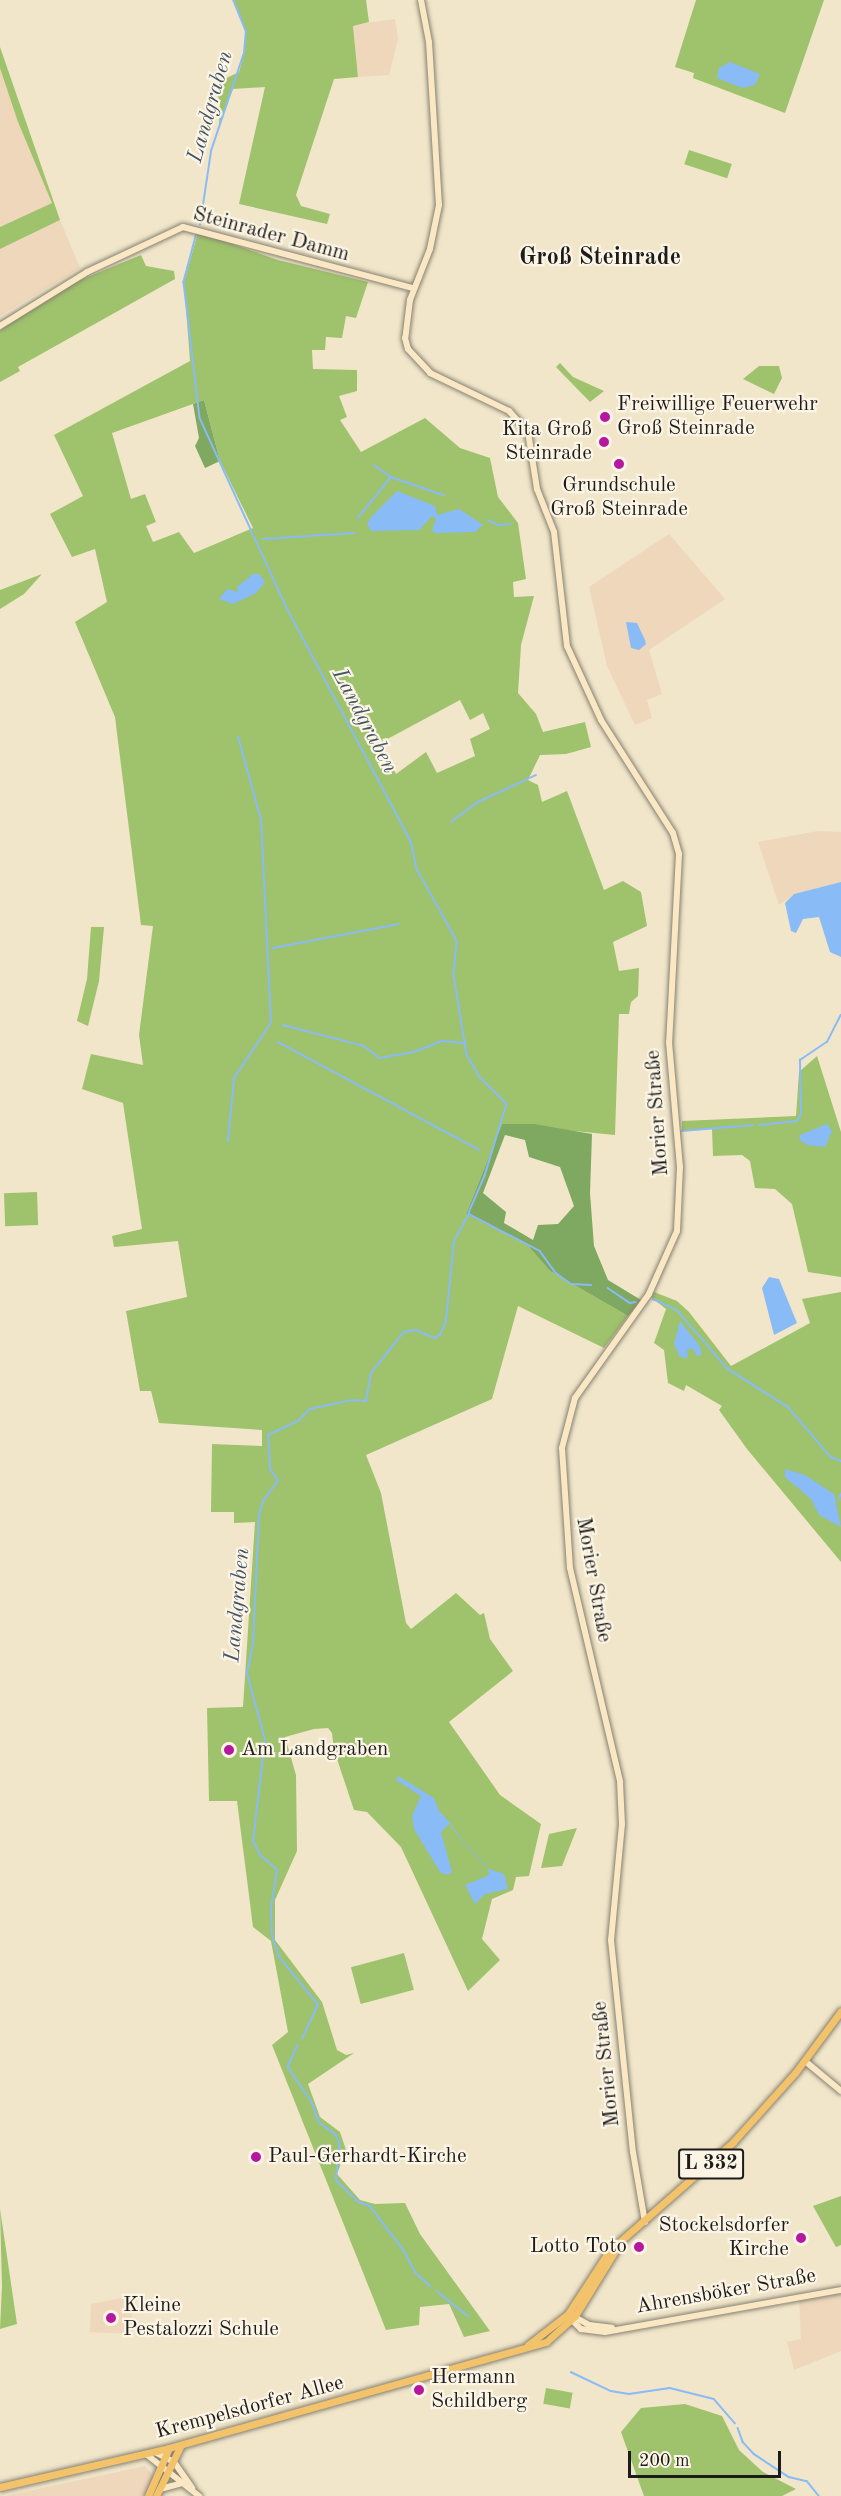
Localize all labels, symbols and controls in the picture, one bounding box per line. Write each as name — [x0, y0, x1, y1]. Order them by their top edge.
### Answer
water label: Landgraben — [182, 48, 240, 166]
street label: Steinrader Damm — [190, 202, 352, 268]
district label: Groß Steinrade — [519, 245, 681, 273]
place label: Freiwillige Feuerwehr Groß Steinrade — [617, 392, 818, 442]
marker: Freiwillige Feuerwehr Groß Steinrade — [598, 410, 612, 424]
place label: Kita Groß Steinrade — [502, 417, 592, 467]
marker: Kita Groß Steinrade — [597, 435, 611, 449]
marker: Grundschule Groß Steinrade — [612, 457, 626, 471]
place label: Grundschule Groß Steinrade — [550, 473, 688, 523]
water label: Landgraben — [325, 664, 403, 778]
street label: Morier Straße — [641, 1049, 675, 1177]
street label: Morier Straße — [570, 1516, 616, 1644]
water label: Landgraben — [220, 1547, 256, 1663]
place label: Am Landgraben — [241, 1737, 388, 1763]
marker: Am Landgraben — [222, 1743, 236, 1757]
street label: Morier Straße — [588, 2000, 626, 2128]
place label: Paul-Gerhardt-Kirche — [268, 2144, 467, 2170]
road number: L 332 — [678, 2147, 744, 2181]
marker: Paul-Gerhardt-Kirche — [249, 2150, 263, 2164]
place label: Stockelsdorfer Kirche — [659, 2213, 789, 2263]
marker: Stockelsdorfer Kirche — [794, 2231, 808, 2245]
place label: Lotto Toto — [530, 2234, 627, 2260]
marker: Lotto Toto — [632, 2240, 646, 2254]
street label: Ahrensböker Straße — [634, 2264, 818, 2320]
place label: Kleine Pestalozzi Schule — [123, 2293, 279, 2343]
marker: Kleine Pestalozzi Schule — [104, 2311, 118, 2325]
place label: Hermann Schildberg — [431, 2365, 527, 2415]
street label: Krempelsdorfer Allee — [153, 2371, 347, 2445]
marker: Hermann Schildberg — [412, 2383, 426, 2397]
scale bar — [631, 2439, 784, 2477]
text: 200 m — [639, 2452, 690, 2470]

